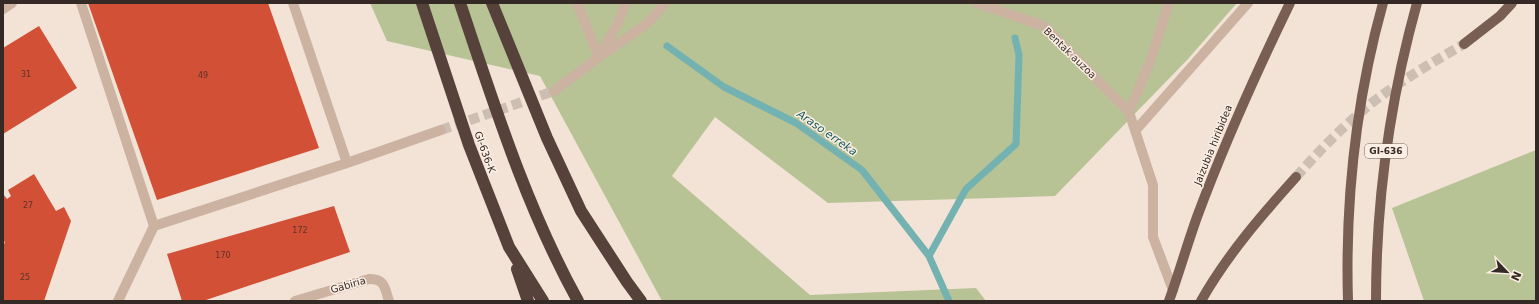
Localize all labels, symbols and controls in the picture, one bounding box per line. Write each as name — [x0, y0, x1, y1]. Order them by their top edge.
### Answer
street label: Bentak auzoa — [1042, 25, 1098, 81]
house number: 31 — [21, 70, 31, 79]
house number: 49 — [198, 71, 208, 80]
street label: Jaizubia hiribidea — [1191, 103, 1234, 188]
water label: Araso erreka — [794, 107, 860, 159]
street label: GI-636-K — [472, 130, 498, 175]
road number: GI-636 — [1365, 144, 1407, 158]
house number: 27 — [23, 201, 33, 210]
house number: 172 — [292, 226, 308, 235]
house number: 170 — [215, 251, 231, 260]
north arrow — [1487, 252, 1527, 292]
text: N — [1508, 269, 1523, 283]
house number: 25 — [20, 273, 30, 282]
street label: Gabiria — [329, 275, 367, 295]

